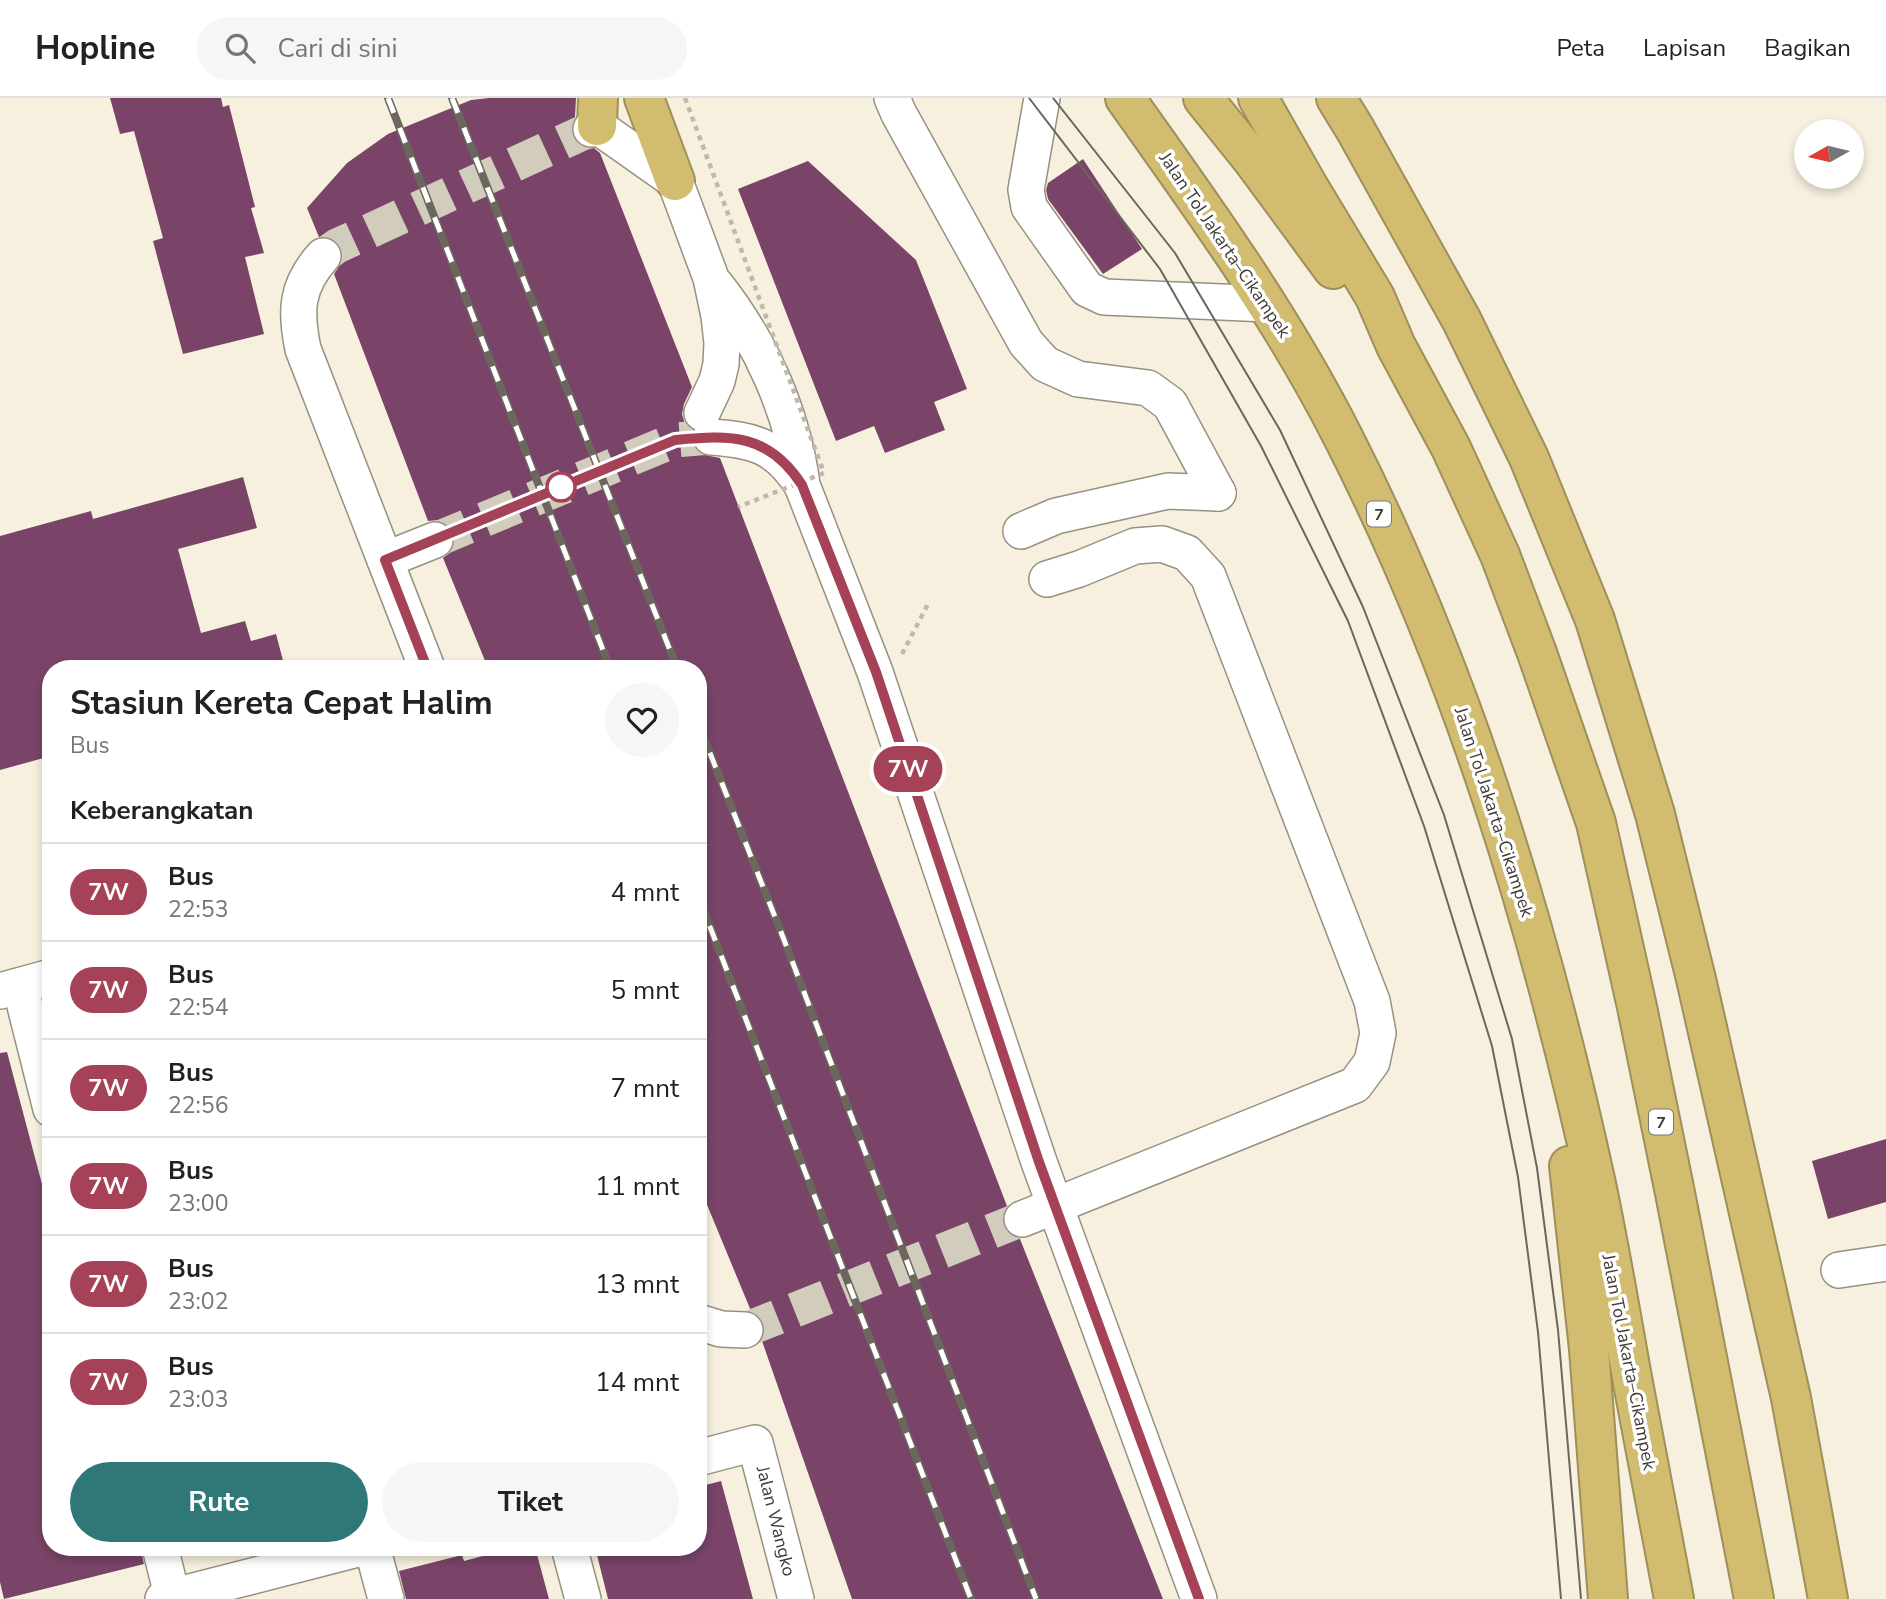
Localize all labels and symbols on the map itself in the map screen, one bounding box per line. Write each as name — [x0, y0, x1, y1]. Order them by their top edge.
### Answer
north arrow — [1794, 119, 1864, 189]
street label: Jalan Tol Jakarta–Cikampek — [1153, 147, 1297, 343]
unlabelled marker — [546, 472, 576, 502]
road number: 7 — [1367, 502, 1391, 526]
street label: Jalan Tol Jakarta–Cikampek — [1448, 703, 1540, 921]
line badge: 7W — [876, 746, 940, 792]
road number: 7 — [1649, 1110, 1673, 1134]
street label: Jalan Tol Jakarta–Cikampek — [1596, 1251, 1662, 1473]
street label: Jalan Wangko — [750, 1462, 801, 1579]

